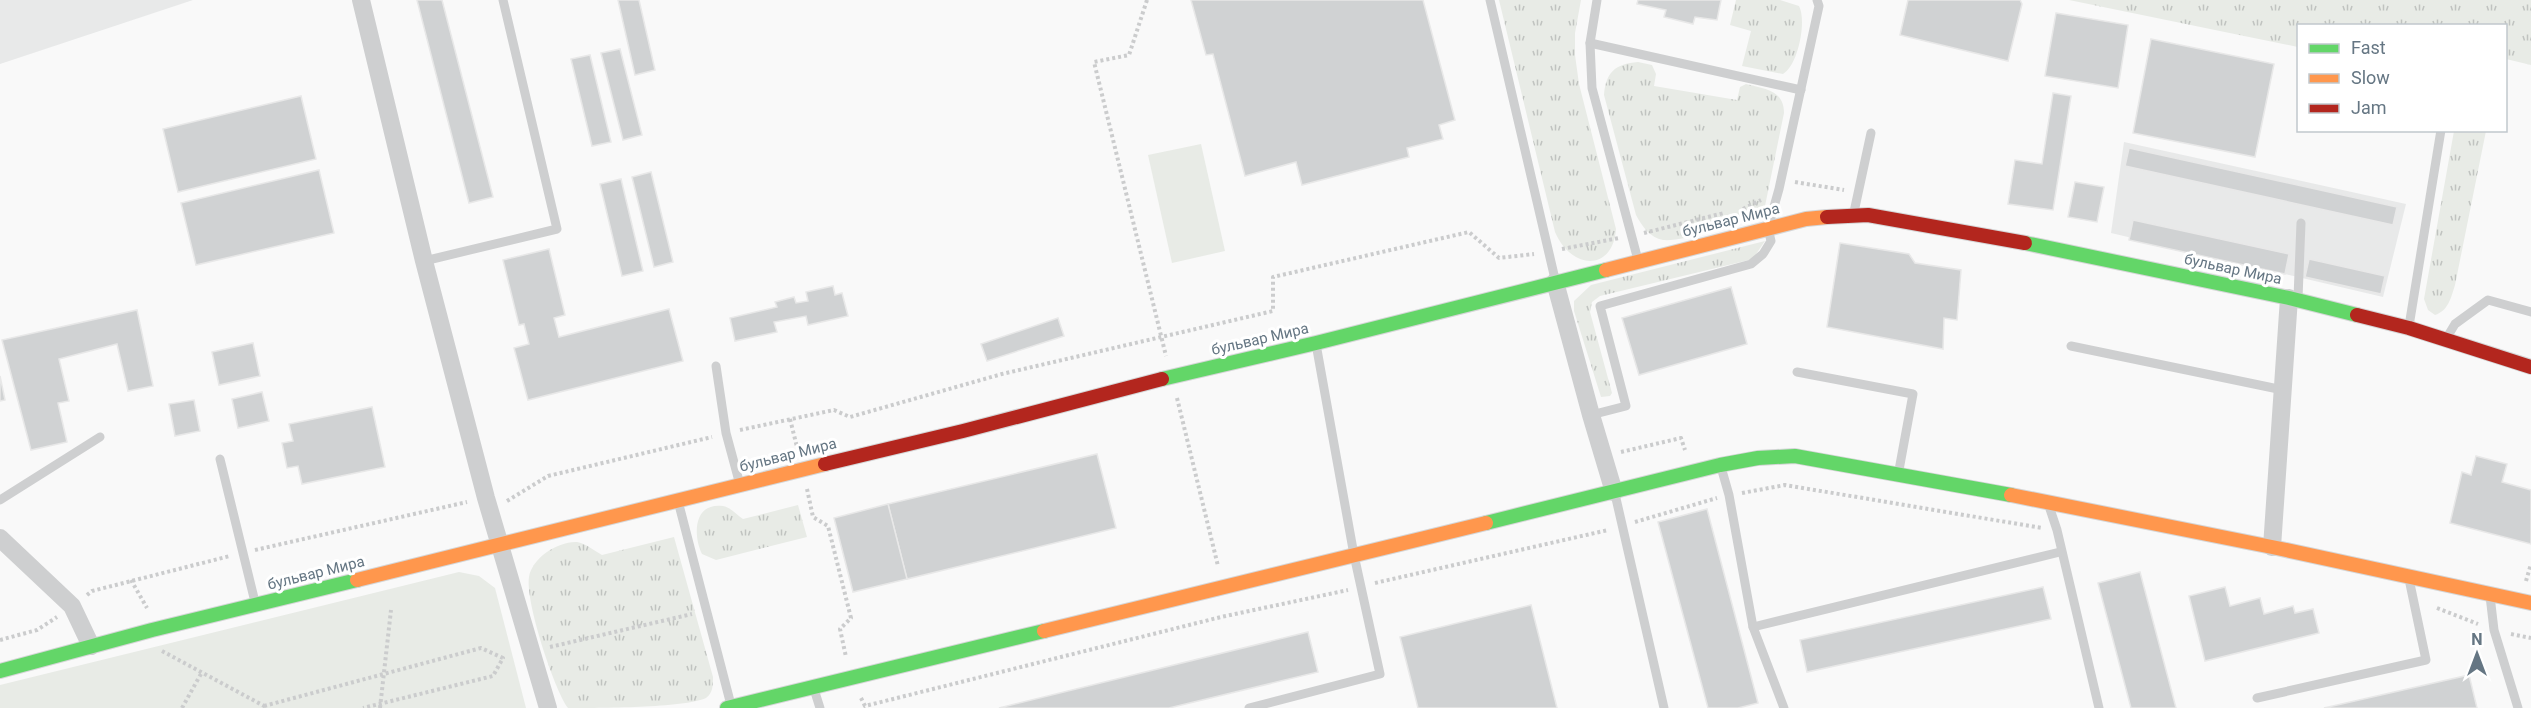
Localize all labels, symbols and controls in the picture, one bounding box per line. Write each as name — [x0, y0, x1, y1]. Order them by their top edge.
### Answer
legend — [2297, 24, 2507, 132]
text: Fast — [2351, 37, 2386, 58]
text: Slow — [2351, 67, 2390, 88]
text: Jam — [2351, 97, 2387, 118]
street label: бульвар Мира — [1681, 199, 1781, 241]
street label: бульвар Мира — [2183, 250, 2283, 288]
street label: бульвар Мира — [1210, 319, 1310, 359]
street label: бульвар Мира — [738, 434, 838, 476]
street label: бульвар Мира — [266, 552, 366, 594]
north arrow — [2447, 624, 2507, 684]
text: N — [2471, 630, 2483, 649]

